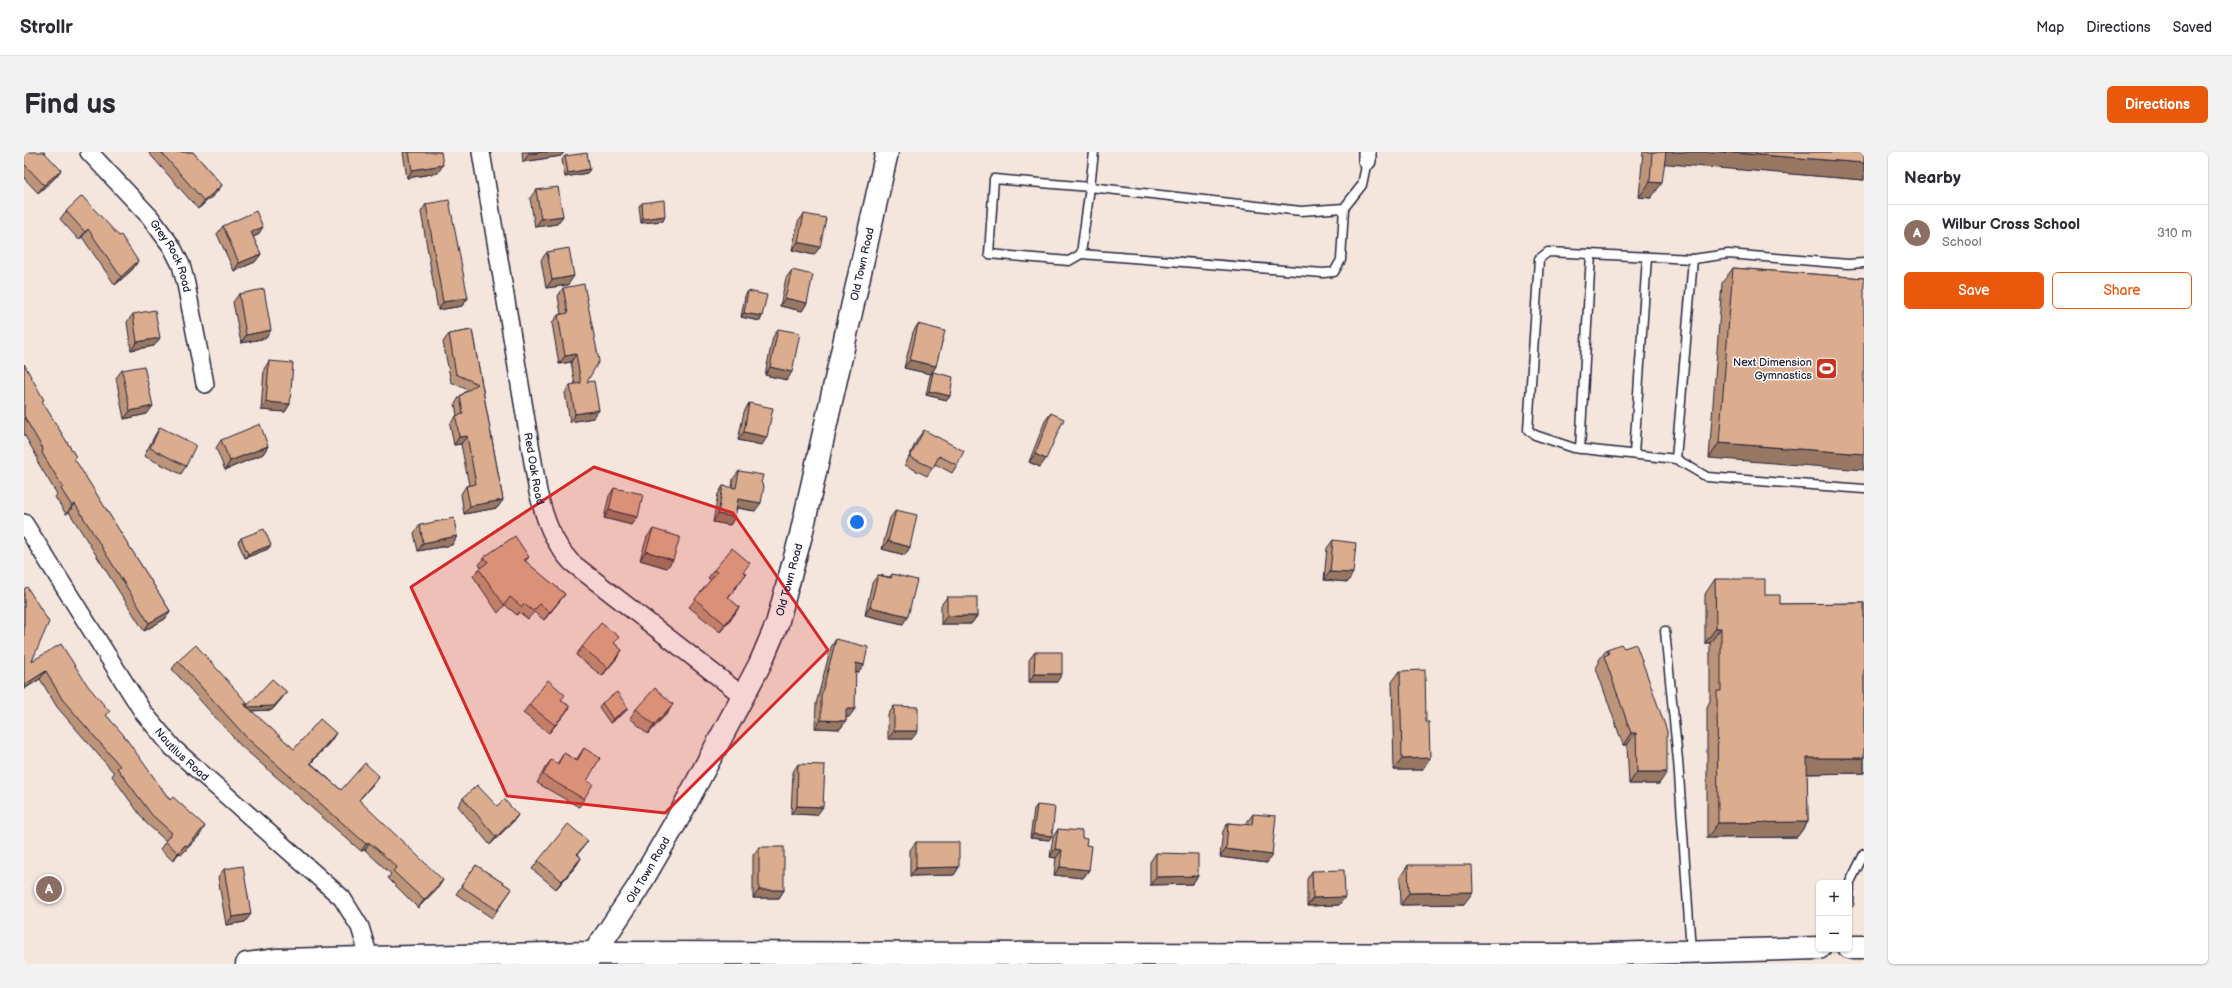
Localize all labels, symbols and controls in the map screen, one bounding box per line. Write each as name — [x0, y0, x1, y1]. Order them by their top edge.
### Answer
text: Strollr — [20, 16, 73, 39]
text: Map — [2036, 19, 2064, 36]
text: Directions — [2086, 19, 2151, 36]
text: Saved — [2173, 19, 2212, 36]
button: Directions — [2107, 86, 2208, 123]
text: Find us — [24, 88, 116, 121]
text: Nearby — [1904, 168, 1961, 188]
text: Wilbur Cross School — [1942, 215, 2080, 234]
street label: Grey Rock Road — [147, 217, 194, 293]
text: A — [1913, 225, 1921, 241]
text: 310 m — [2157, 225, 2192, 241]
street label: Old Town Road — [847, 226, 876, 302]
text: School — [1942, 234, 1982, 250]
button: Save — [1904, 272, 2044, 309]
button: Share — [2052, 272, 2192, 309]
sports icon: Next Dimension Gymnastics — [1814, 355, 1840, 381]
place label: Next Dimension Gymnastics — [1733, 356, 1813, 382]
street label: Red Oak Road — [522, 431, 548, 506]
your location — [847, 512, 867, 532]
street label: Old Town Road — [773, 542, 805, 617]
street label: Nautilus Road — [152, 725, 212, 783]
street label: Old Town Road — [623, 835, 672, 905]
pin: A — [36, 874, 62, 904]
map controls — [1816, 880, 1852, 952]
button: + — [1816, 880, 1852, 916]
button: − — [1816, 916, 1852, 952]

